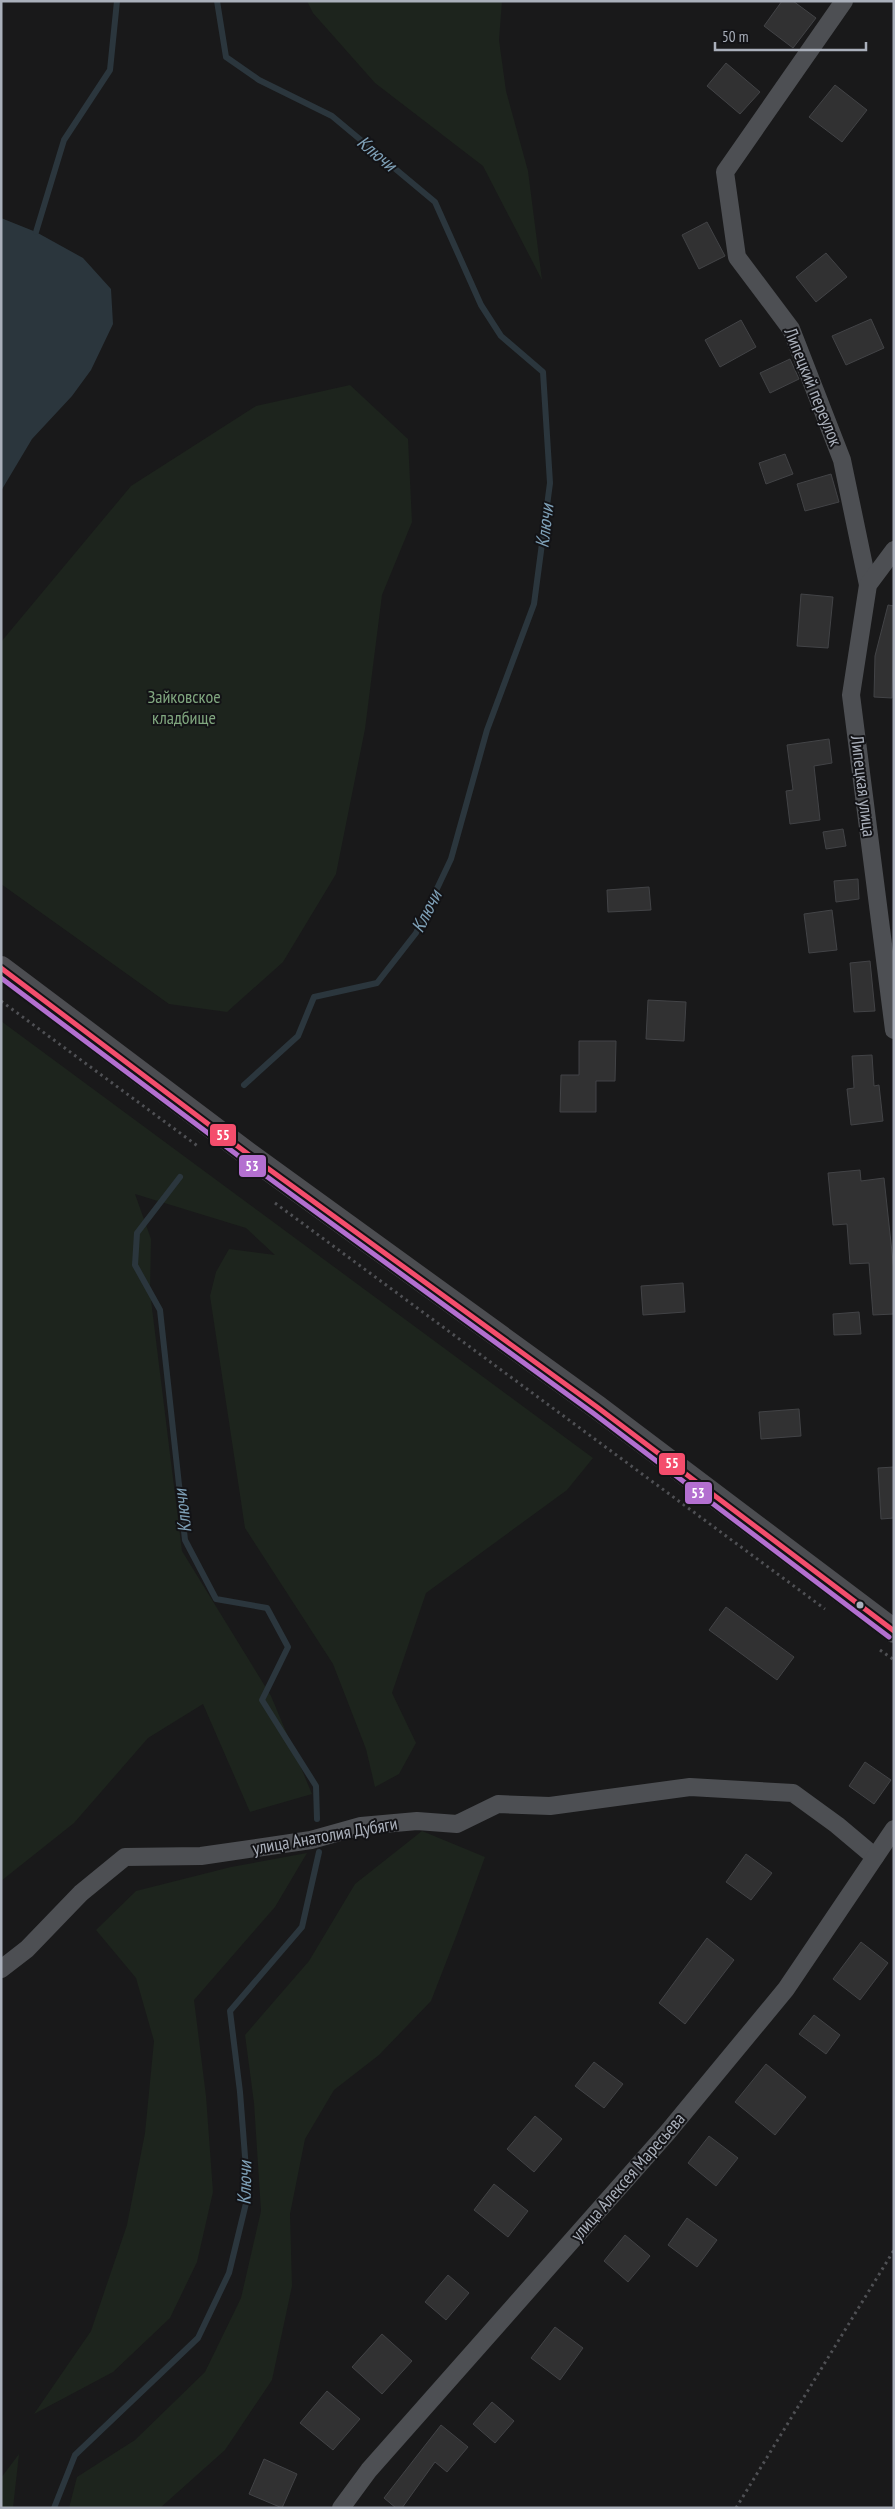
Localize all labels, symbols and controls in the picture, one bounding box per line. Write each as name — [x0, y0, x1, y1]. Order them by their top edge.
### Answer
scale bar — [715, 20, 866, 52]
text: 50 m — [722, 27, 748, 46]
water label: Ключи — [352, 130, 403, 177]
street label: Липецкий переулок — [779, 323, 848, 449]
water label: Ключи — [529, 501, 559, 549]
park label: Зайковское кладбище — [147, 685, 221, 729]
street label: Липецкая улица — [846, 733, 881, 838]
water label: Ключи — [405, 885, 447, 936]
line badge: 55 — [209, 1123, 237, 1147]
text: 55 — [216, 1126, 230, 1144]
line badge: 53 — [238, 1154, 267, 1178]
text: 53 — [245, 1157, 259, 1175]
line badge: 55 — [658, 1452, 686, 1476]
text: 55 — [665, 1454, 679, 1472]
line badge: 53 — [684, 1481, 713, 1505]
text: 53 — [691, 1484, 705, 1502]
water label: Ключи — [167, 1486, 197, 1534]
unlabelled marker — [855, 1600, 865, 1610]
street label: улица Анатолия Дубяги — [251, 1811, 399, 1860]
street label: улица Алексея Маресьева — [565, 2108, 690, 2246]
water label: Ключи — [232, 2159, 256, 2205]

